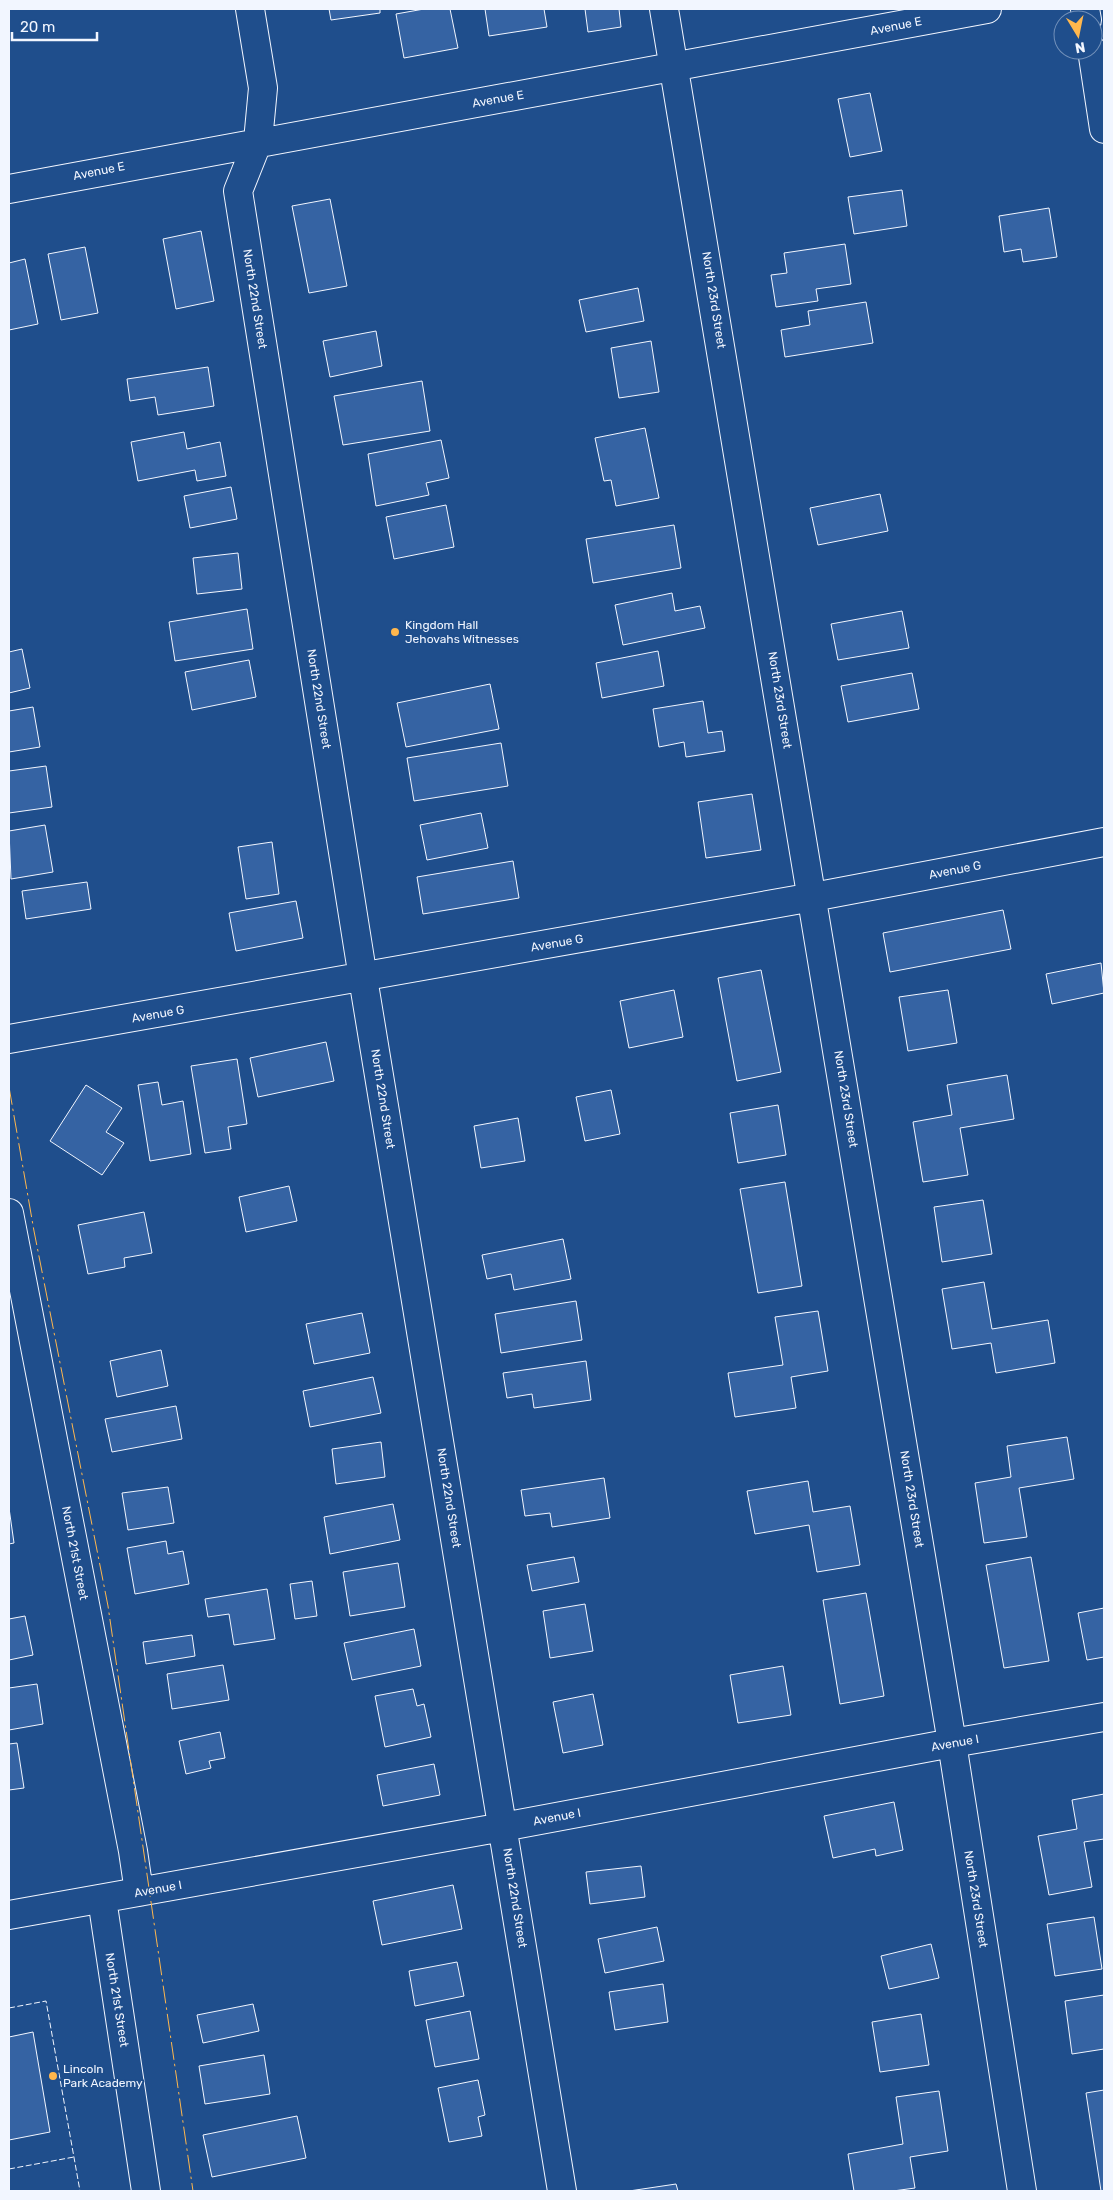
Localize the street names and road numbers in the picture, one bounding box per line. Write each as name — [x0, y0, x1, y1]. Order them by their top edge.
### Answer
street label: Avenue E — [869, 14, 923, 38]
street label: Avenue E — [471, 88, 525, 110]
street label: Avenue E — [72, 159, 126, 183]
street label: North 22nd Street — [240, 248, 270, 350]
street label: North 23rd Street — [699, 250, 729, 350]
street label: North 22nd Street — [304, 648, 334, 750]
street label: North 23rd Street — [765, 650, 795, 750]
street label: Avenue G — [928, 858, 982, 882]
street label: Avenue G — [530, 931, 584, 955]
street label: Avenue G — [131, 1002, 185, 1026]
street label: North 22nd Street — [368, 1048, 398, 1150]
street label: North 23rd Street — [831, 1049, 861, 1149]
street label: North 22nd Street — [434, 1447, 464, 1549]
street label: North 23rd Street — [897, 1449, 927, 1549]
street label: North 21st Street — [59, 1505, 91, 1601]
street label: Avenue I — [930, 1732, 980, 1754]
street label: Avenue I — [532, 1806, 582, 1828]
street label: North 22nd Street — [500, 1847, 530, 1949]
street label: North 23rd Street — [961, 1849, 991, 1949]
street label: Avenue I — [133, 1878, 183, 1900]
street label: North 21st Street — [103, 1952, 131, 2048]

